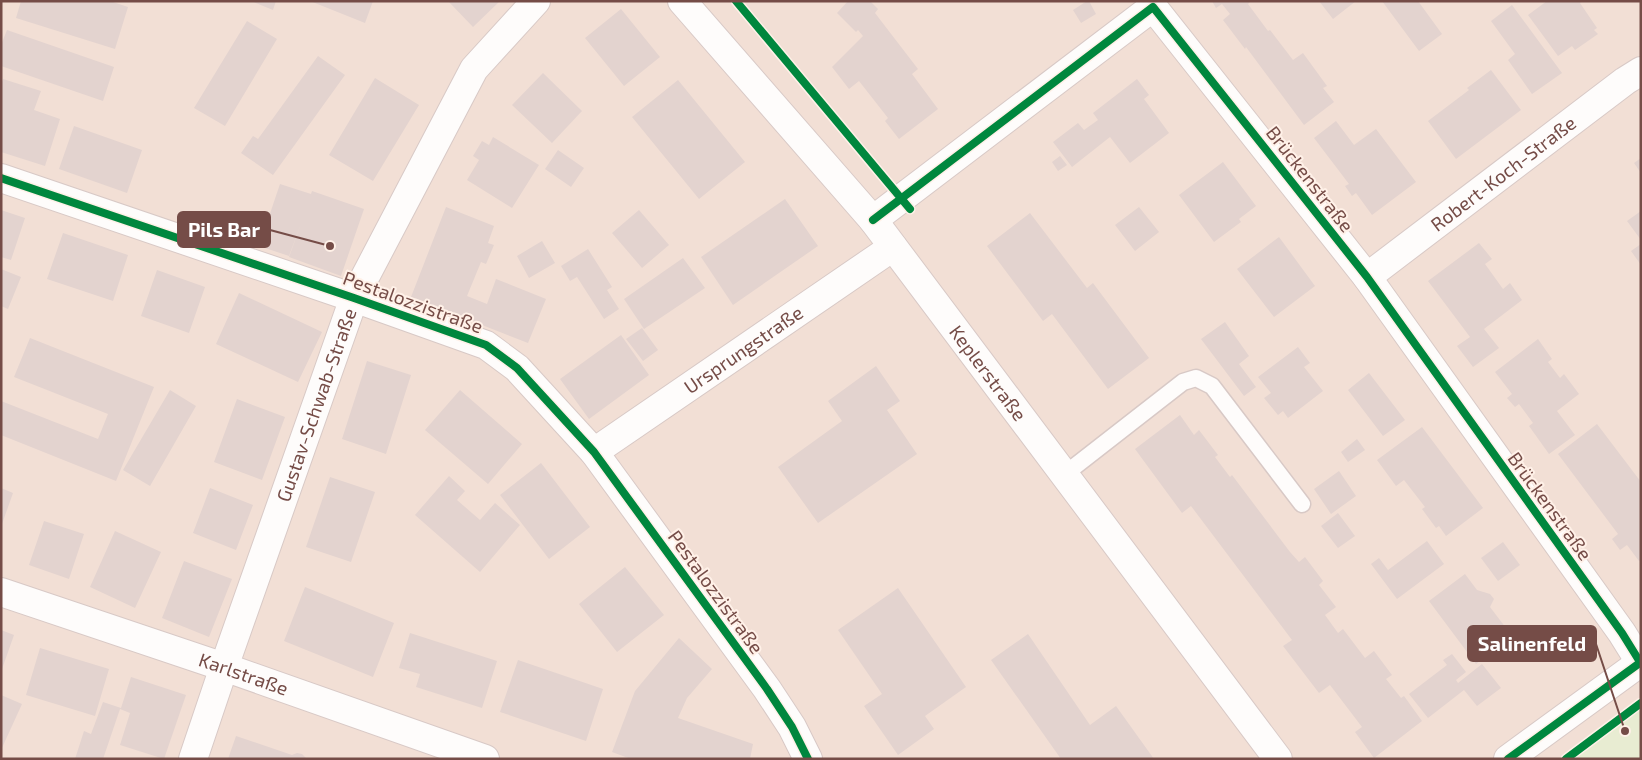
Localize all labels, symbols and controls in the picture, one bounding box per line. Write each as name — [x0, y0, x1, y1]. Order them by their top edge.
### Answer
street label: Robert-Koch-Straße — [1426, 111, 1580, 236]
street label: Brückenstraße — [1262, 121, 1359, 236]
callout: Pils Bar — [178, 212, 270, 247]
text: Pils Bar — [188, 217, 261, 241]
street label: Pestalozzistraße — [340, 266, 486, 337]
street label: Ursprungstraße — [679, 300, 807, 398]
street label: Gustav-Schwab-Straße — [271, 305, 361, 505]
street label: Keplerstraße — [945, 320, 1032, 425]
street label: Brückenstraße — [1503, 447, 1597, 564]
street label: Pestalozzistraße — [664, 525, 769, 658]
callout: Salinenfeld — [1468, 626, 1596, 661]
text: Salinenfeld — [1478, 631, 1586, 655]
street label: Karlstraße — [196, 647, 291, 700]

